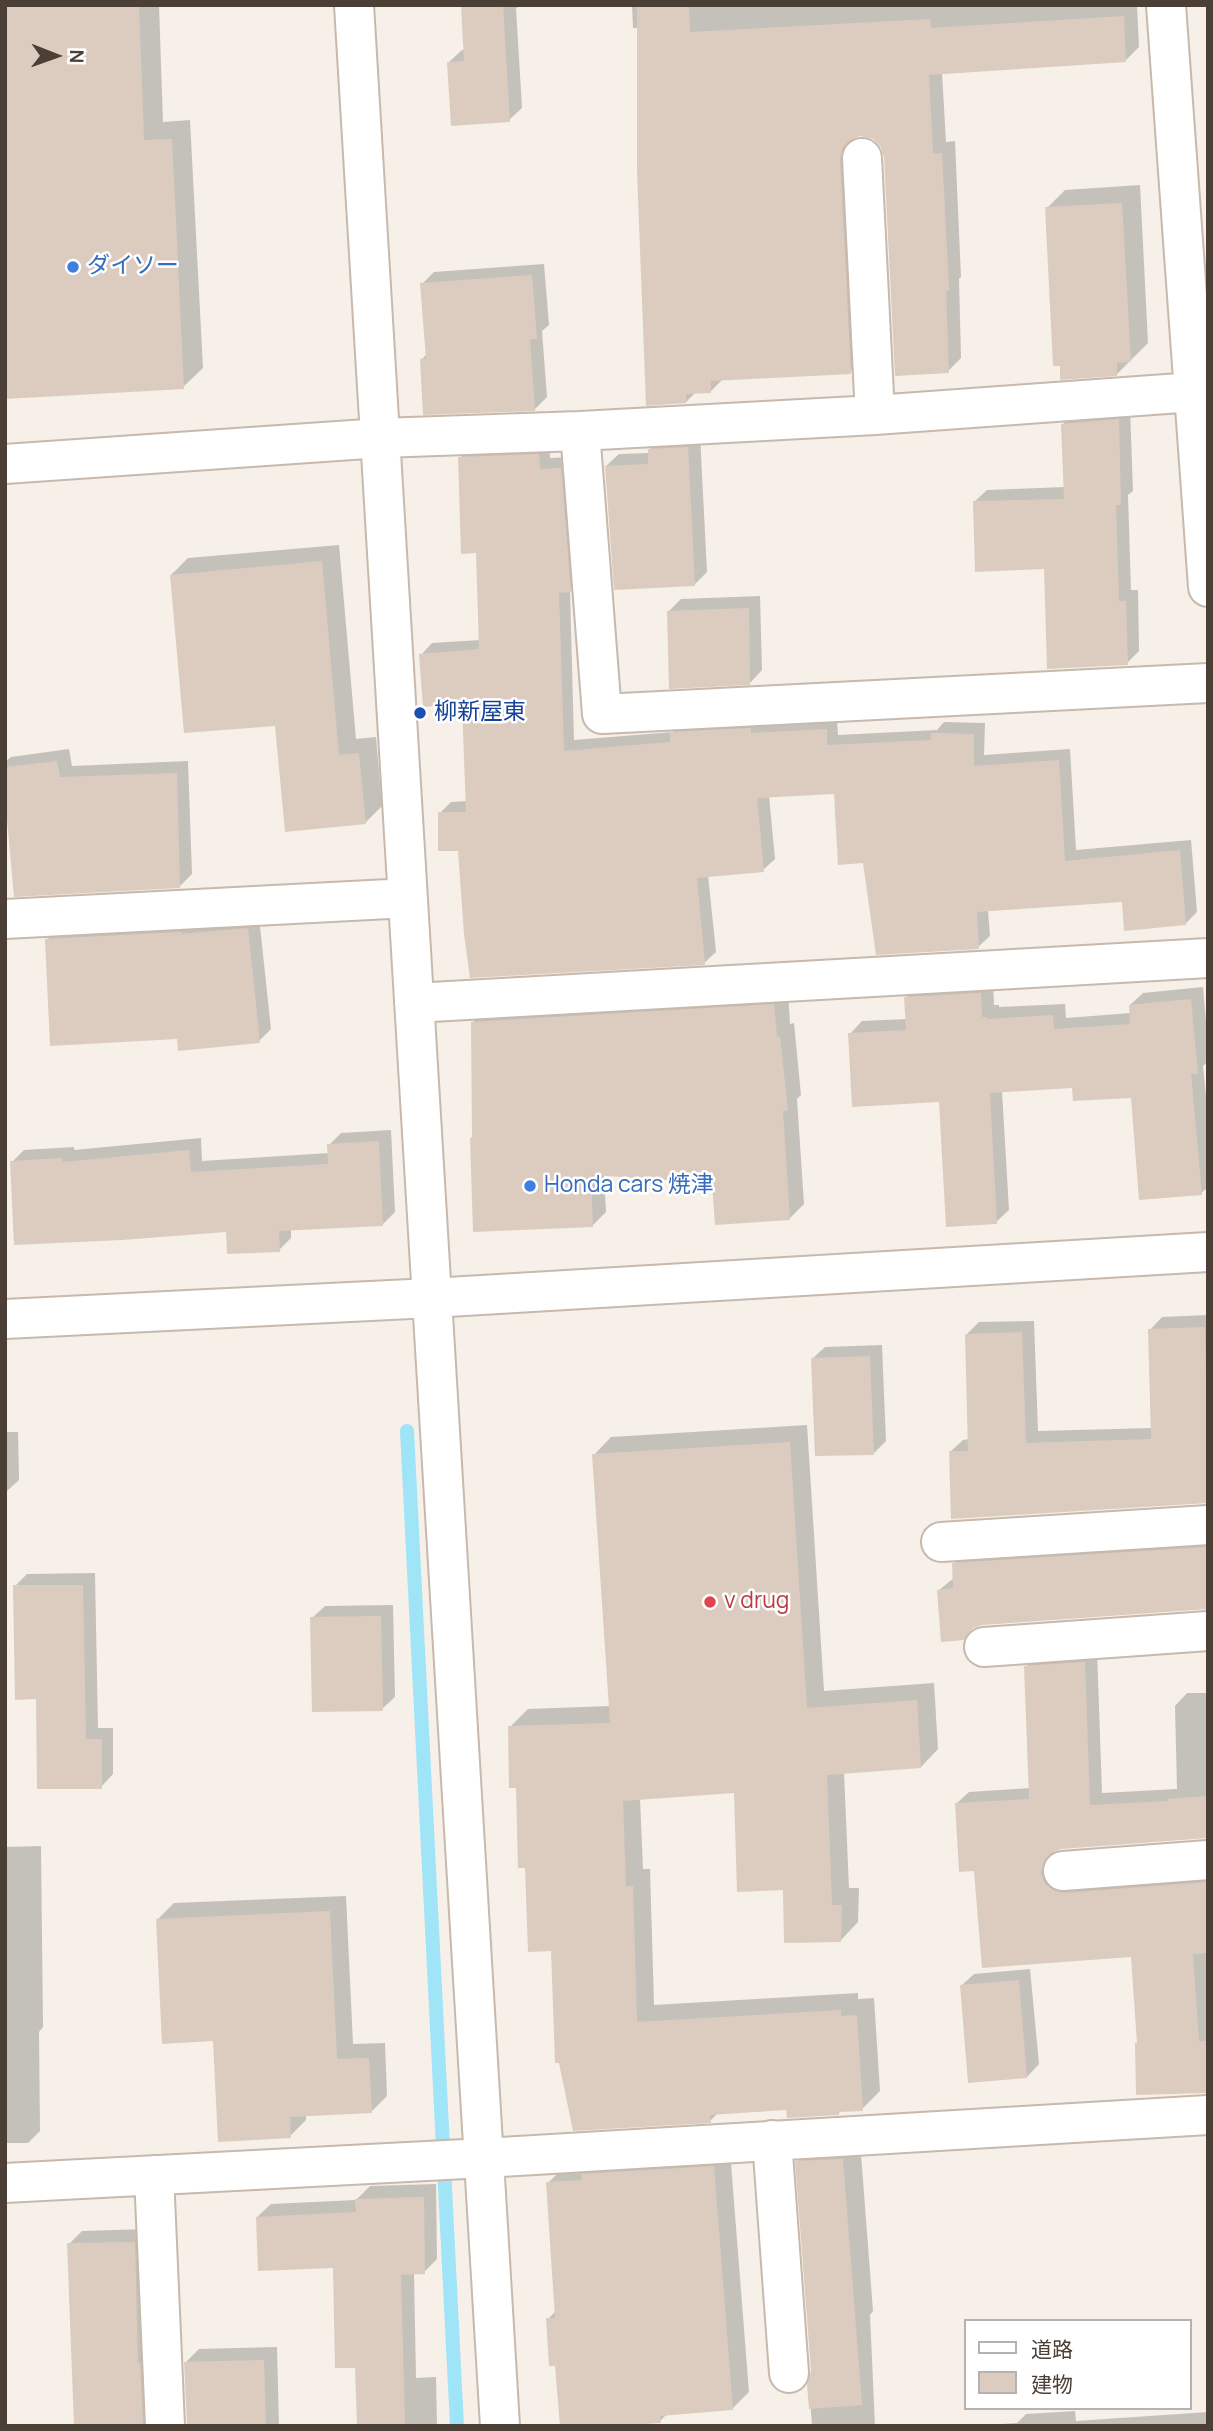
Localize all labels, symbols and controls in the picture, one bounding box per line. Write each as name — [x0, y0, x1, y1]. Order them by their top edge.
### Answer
north arrow — [21, 21, 91, 91]
text: N — [64, 49, 90, 63]
place label: ダイソー — [87, 253, 179, 281]
marker: ダイソー — [65, 259, 81, 275]
place label: 柳新屋東 — [434, 699, 526, 727]
marker: 柳新屋東 — [412, 705, 428, 721]
place label: Honda cars 焼津 — [544, 1172, 714, 1200]
marker: Honda cars 焼津 — [522, 1178, 538, 1194]
place label: v drug — [724, 1588, 789, 1616]
marker: v drug — [702, 1594, 718, 1610]
legend — [964, 2319, 1192, 2410]
text: 道路 — [1031, 2335, 1073, 2363]
text: 建物 — [1031, 2370, 1073, 2398]

